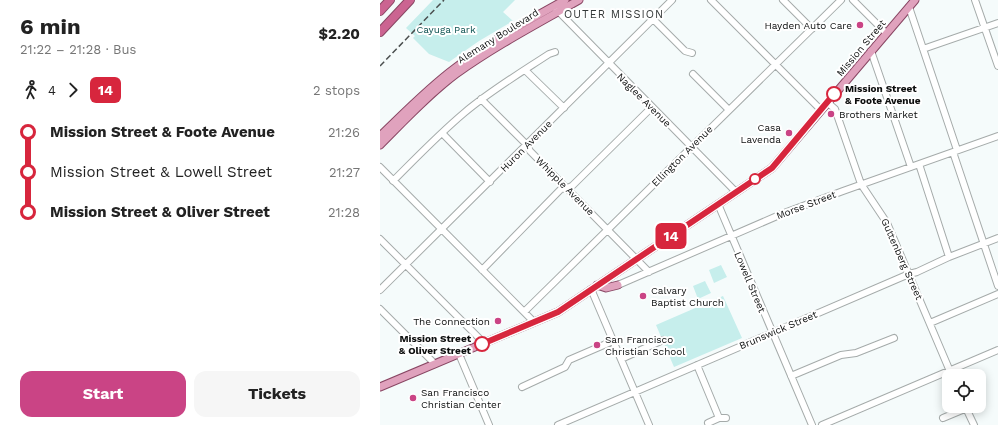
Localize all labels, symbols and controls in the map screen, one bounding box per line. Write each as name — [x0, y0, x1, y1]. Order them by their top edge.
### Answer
street label: Alemany Boulevard — [456, 7, 540, 65]
district label: OUTER MISSION — [564, 8, 664, 21]
text: 6 min — [20, 14, 81, 39]
street label: Mission Street — [834, 17, 888, 78]
place label: Hayden Auto Care — [764, 20, 852, 31]
marker: Hayden Auto Care — [855, 20, 865, 30]
park label: Cayuga Park — [416, 24, 476, 35]
text: $2.20 — [318, 25, 360, 43]
text: 21:22 – 21:28 · Bus — [20, 42, 136, 57]
street label: Naglee Avenue — [615, 71, 673, 129]
icon: walk — [20, 79, 42, 101]
icon: forward — [62, 79, 84, 101]
text: 14 — [98, 82, 113, 98]
text: 4 — [48, 83, 56, 98]
text: 2 stops — [313, 83, 360, 98]
place label: Mission Street & Foote Avenue — [845, 83, 921, 106]
marker: Mission Street & Foote Avenue — [826, 86, 842, 102]
marker: Brothers Market — [826, 109, 836, 119]
place label: Brothers Market — [839, 109, 918, 120]
street label: Huron Avenue — [498, 118, 554, 174]
place label: Casa Lavenda — [740, 122, 781, 145]
text: Mission Street & Foote Avenue — [50, 123, 275, 141]
street label: Ellington Avenue — [649, 123, 715, 189]
text: 21:26 — [328, 125, 360, 140]
marker: Casa Lavenda — [784, 128, 794, 138]
street label: Whipple Avenue — [533, 154, 597, 218]
text: Mission Street & Lowell Street — [50, 163, 272, 181]
text: 21:27 — [329, 165, 360, 180]
unlabelled marker — [749, 173, 761, 185]
street label: Morse Street — [775, 188, 838, 221]
text: Mission Street & Oliver Street — [50, 203, 270, 221]
text: 21:28 — [328, 205, 360, 220]
street label: Guttenberg Street — [879, 217, 925, 302]
line badge: 14 — [653, 223, 689, 249]
text: 14 — [663, 228, 679, 244]
street label: Lowell Street — [732, 250, 768, 315]
place label: Calvary Baptist Church — [651, 285, 724, 308]
marker: Calvary Baptist Church — [638, 291, 648, 301]
street label: Brunswick Street — [737, 308, 819, 351]
place label: The Connection — [413, 316, 490, 327]
marker: The Connection — [493, 316, 503, 326]
place label: Mission Street & Oliver Street — [399, 333, 472, 356]
place label: San Francisco Christian School — [605, 334, 685, 357]
marker: Mission Street & Oliver Street — [474, 336, 490, 352]
marker: San Francisco Christian School — [592, 340, 602, 350]
map controls — [942, 369, 986, 413]
button: locate — [942, 369, 986, 413]
button: Start — [20, 371, 186, 417]
button: Tickets — [194, 371, 360, 417]
place label: San Francisco Christian Center — [421, 387, 501, 410]
marker: San Francisco Christian Center — [408, 393, 418, 403]

